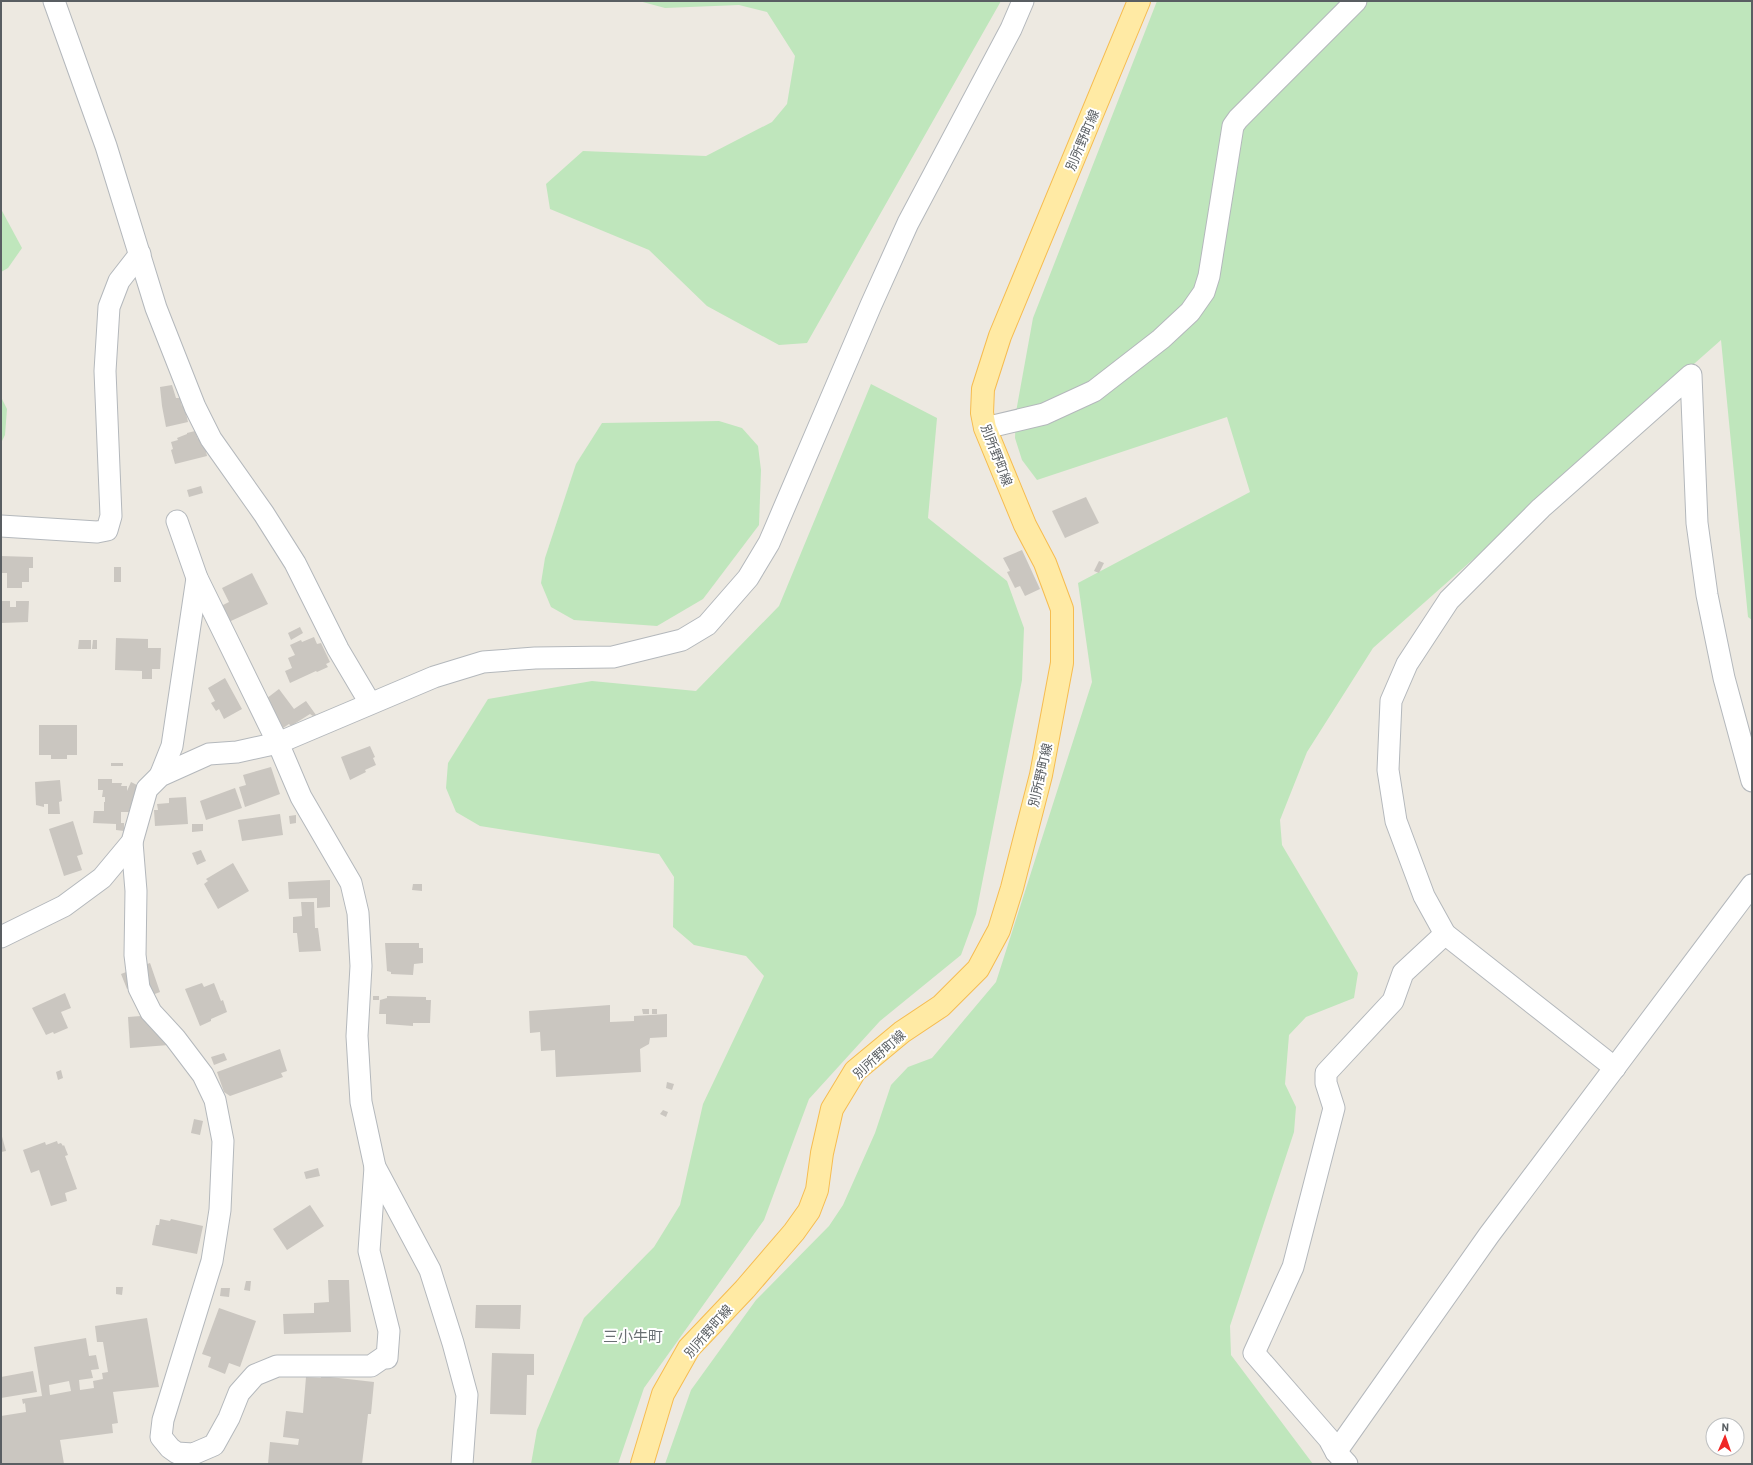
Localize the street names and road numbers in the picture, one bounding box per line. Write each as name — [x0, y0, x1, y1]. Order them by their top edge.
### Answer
street label: 別所野町線 — [1062, 107, 1102, 173]
street label: 別所野町線 — [978, 422, 1016, 488]
street label: 別所野町線 — [1025, 742, 1055, 808]
street label: 別所野町線 — [849, 1026, 909, 1082]
street label: 別所野町線 — [681, 1301, 735, 1361]

